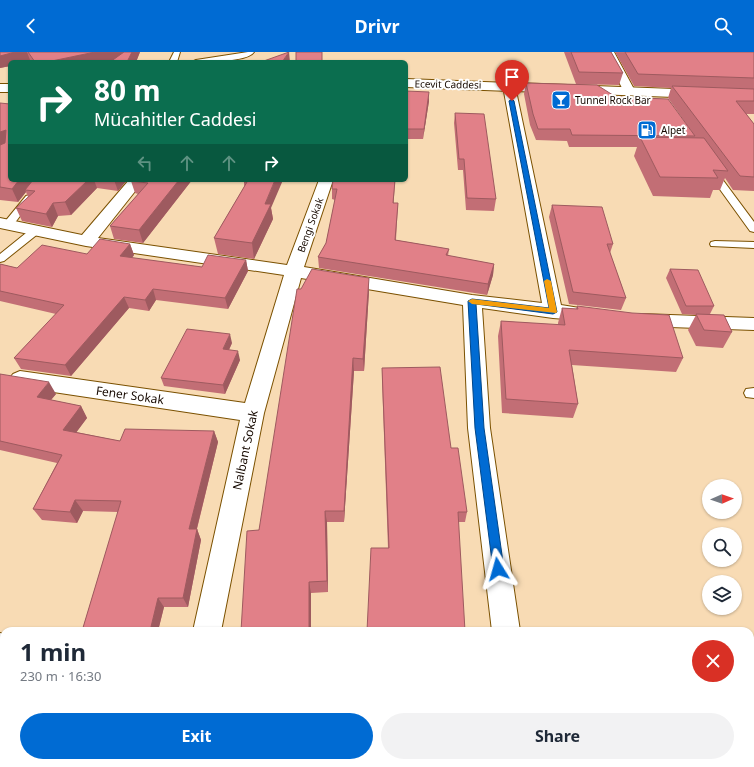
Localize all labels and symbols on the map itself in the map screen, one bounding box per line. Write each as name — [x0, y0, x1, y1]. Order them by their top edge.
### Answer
pin — [495, 60, 529, 101]
street label: Ecevit Caddesi — [414, 76, 482, 92]
bar icon: Tunnel Rock Bar — [550, 89, 572, 111]
place label: Tunnel Rock Bar — [575, 93, 651, 107]
fuel station icon: Alpet — [636, 119, 658, 141]
place label: Alpet — [661, 123, 686, 137]
street label: Bengi Sokak — [294, 195, 327, 254]
street label: Fener Sokak — [95, 382, 166, 408]
street label: Nalbant Sokak — [228, 408, 262, 492]
north arrow — [702, 479, 742, 519]
position arrow — [477, 548, 519, 590]

